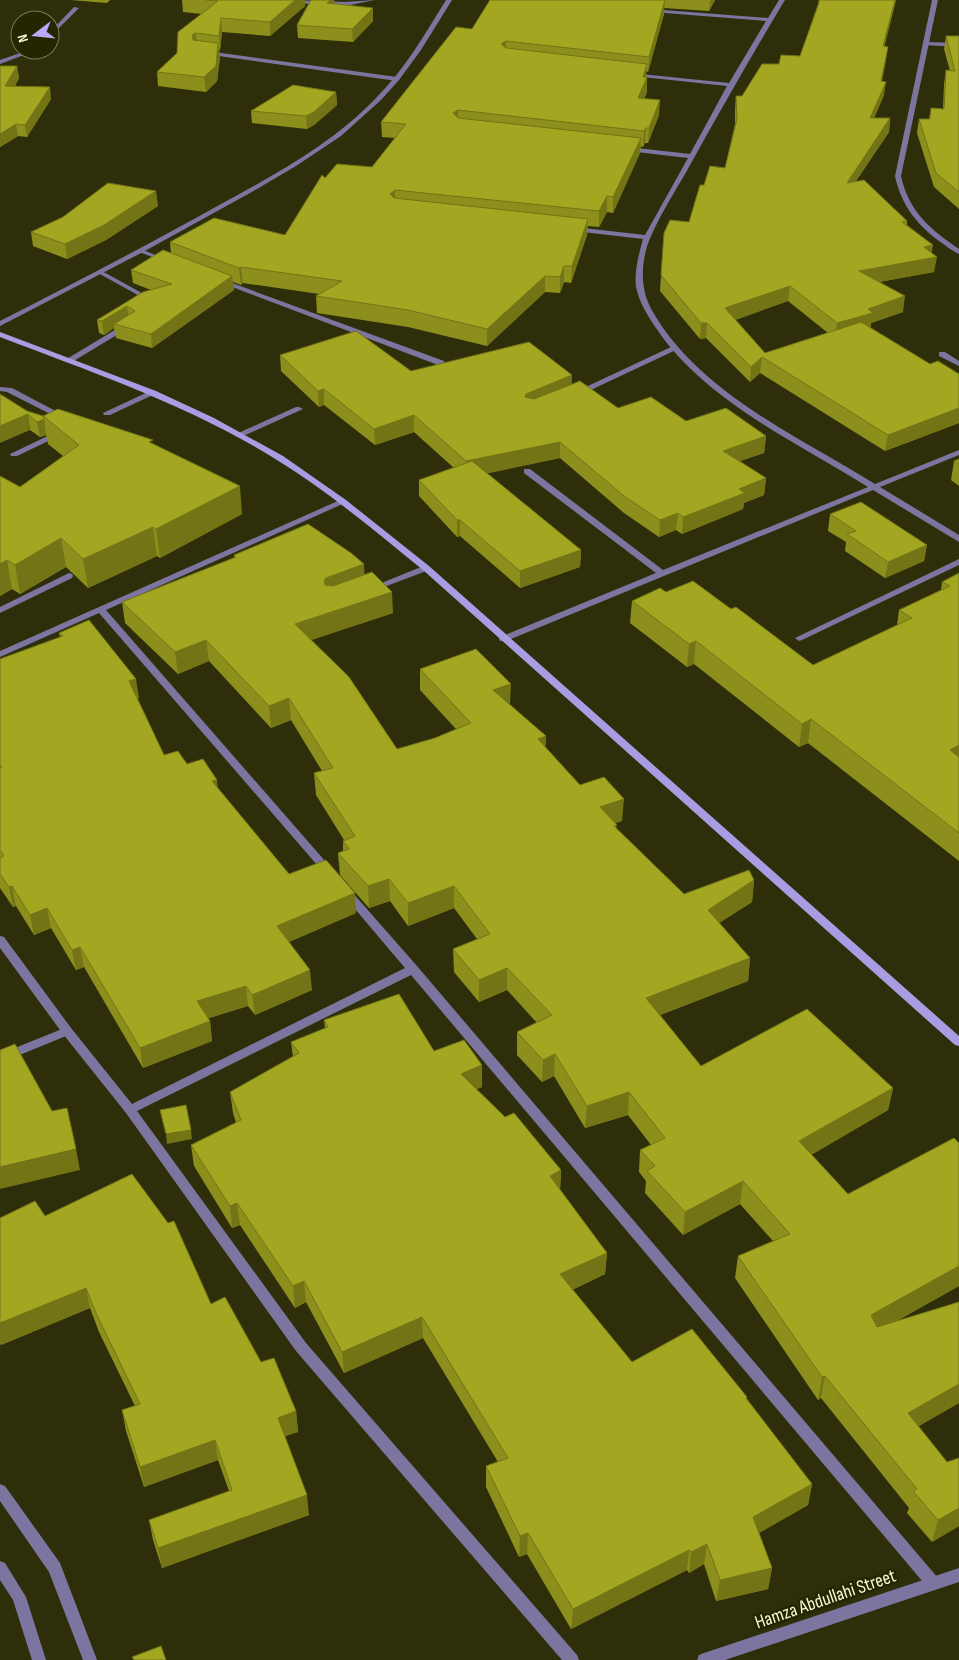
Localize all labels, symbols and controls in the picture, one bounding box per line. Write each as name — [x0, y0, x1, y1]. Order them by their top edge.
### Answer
north arrow — [10, 10, 60, 60]
text: N — [14, 33, 32, 44]
street label: Hamza Abdullahi Street — [752, 1564, 899, 1634]

